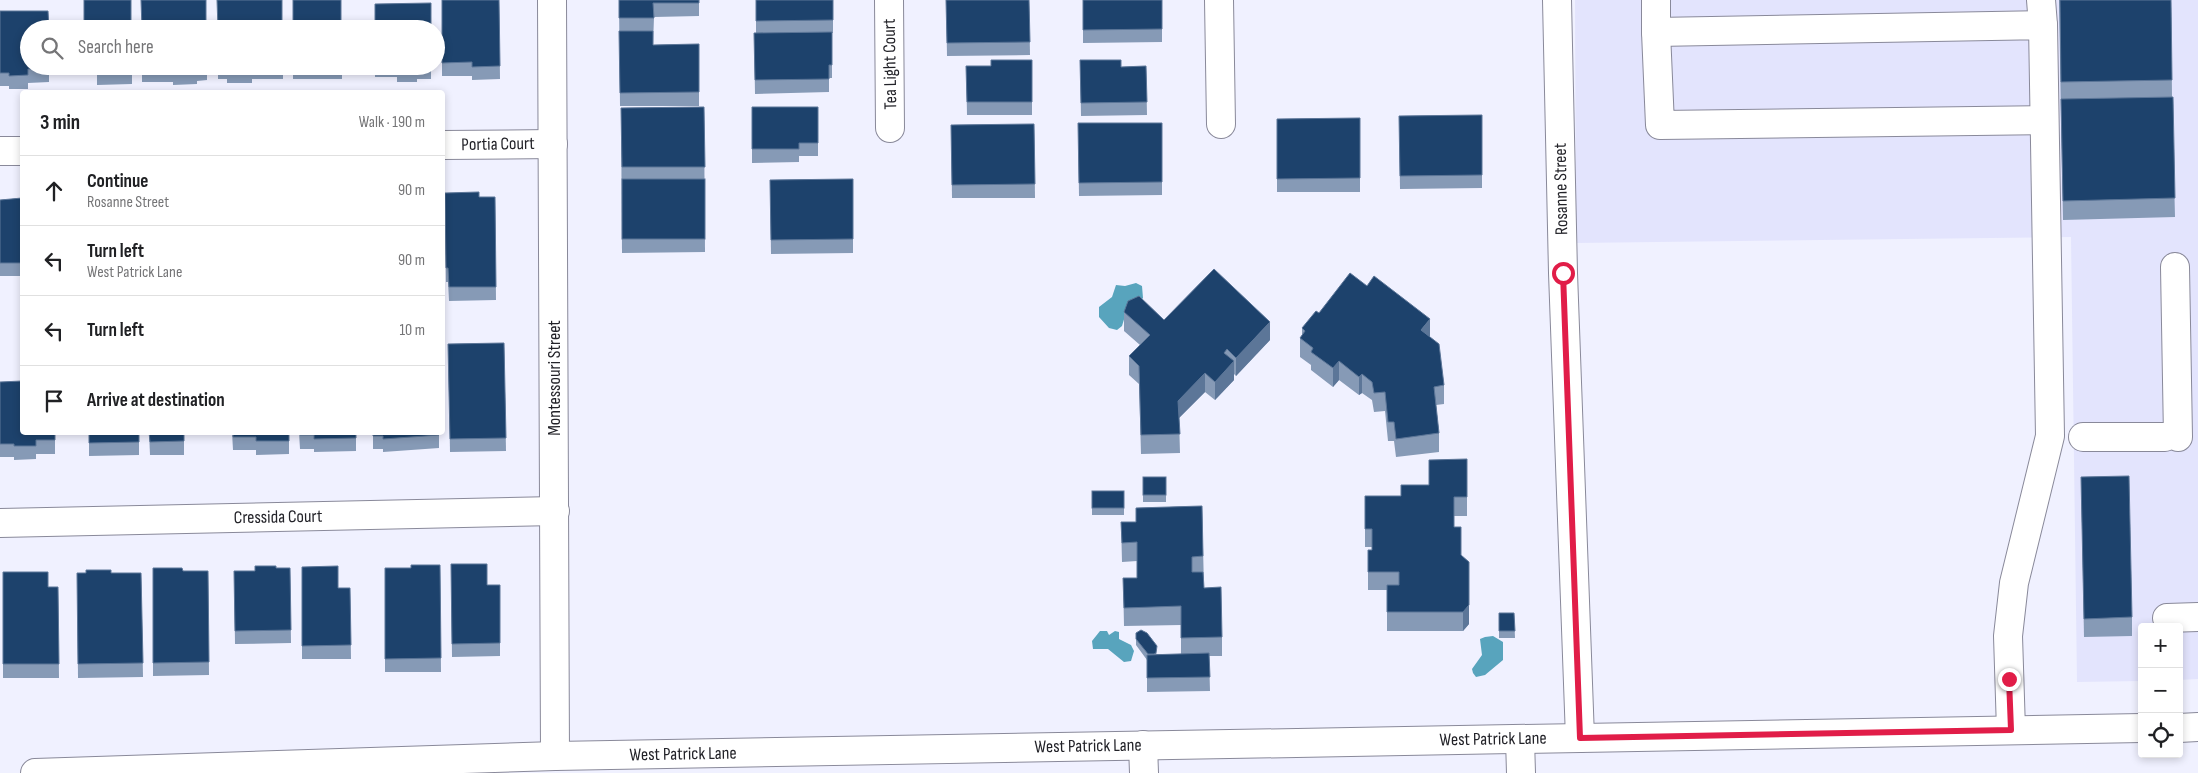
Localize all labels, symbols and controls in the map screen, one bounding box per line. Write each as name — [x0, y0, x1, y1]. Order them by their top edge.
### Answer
street label: Tea Light Court — [879, 18, 901, 110]
search box — [20, 20, 445, 75]
icon: search — [38, 34, 66, 62]
text: Search here — [78, 36, 154, 59]
text: 3 min — [40, 110, 80, 135]
text: Walk · 190 m — [359, 113, 425, 132]
street label: Portia Court — [461, 133, 535, 155]
street label: Rosanne Street — [1550, 142, 1572, 235]
text: Continue — [87, 170, 148, 193]
icon: ahead — [40, 177, 68, 205]
text: 90 m — [398, 181, 425, 200]
text: Rosanne Street — [87, 193, 169, 212]
text: Turn left — [87, 240, 144, 263]
icon: left — [40, 247, 68, 275]
text: 90 m — [398, 251, 425, 270]
route start — [1552, 262, 1575, 285]
text: West Patrick Lane — [87, 263, 182, 282]
icon: left — [40, 317, 68, 345]
text: Turn left — [87, 319, 144, 342]
street label: Montessouri Street — [544, 320, 565, 436]
text: 10 m — [399, 321, 425, 340]
icon: arrive — [40, 387, 68, 415]
text: Arrive at destination — [87, 389, 225, 412]
street label: Cressida Court — [234, 506, 323, 528]
map controls — [2138, 623, 2183, 758]
button: + — [2138, 623, 2183, 668]
route end — [1998, 668, 2021, 691]
button: − — [2138, 668, 2183, 713]
button: locate — [2138, 713, 2183, 758]
street label: West Patrick Lane — [1439, 728, 1547, 750]
street label: West Patrick Lane — [1034, 735, 1142, 757]
street label: West Patrick Lane — [629, 743, 737, 765]

